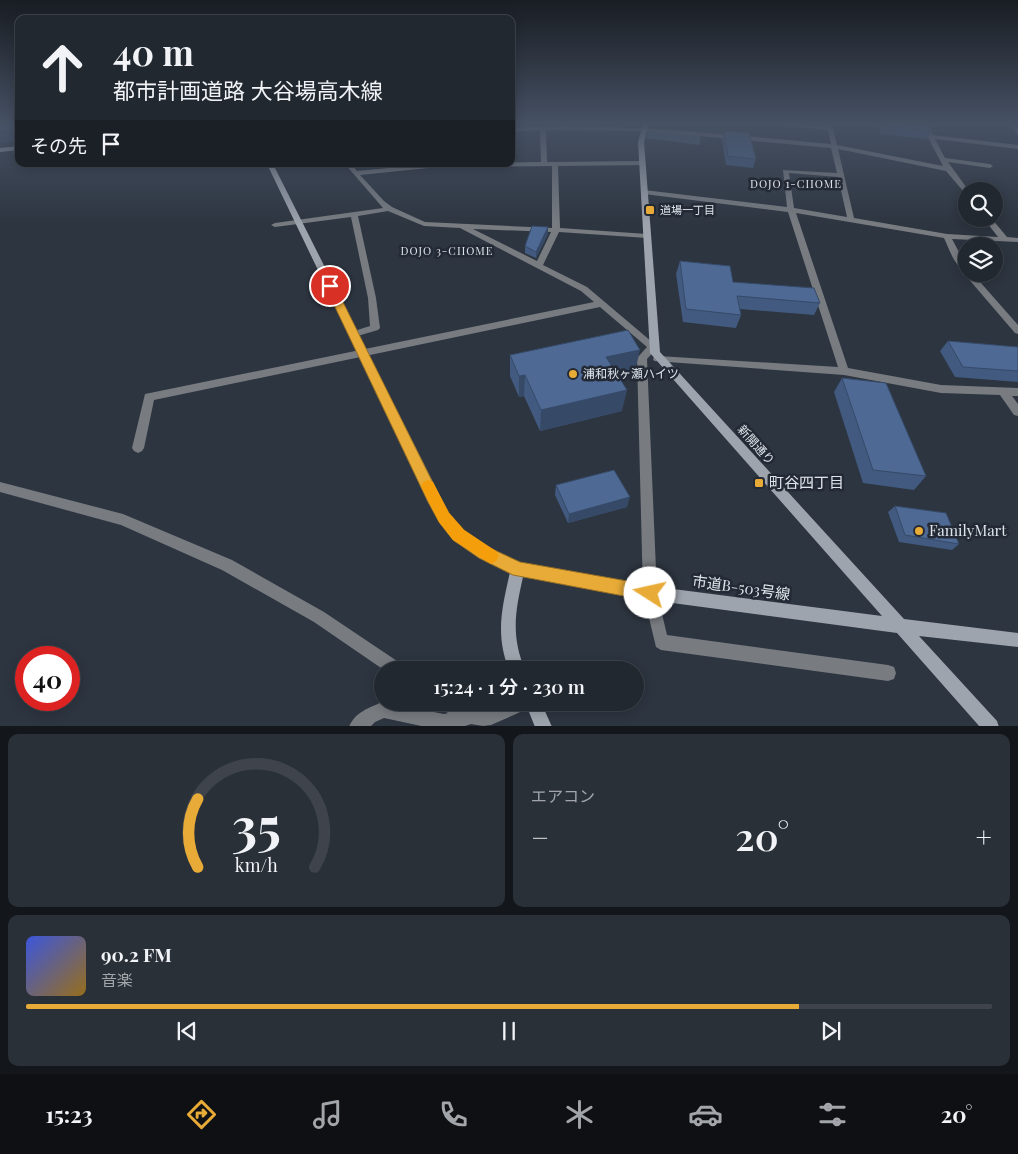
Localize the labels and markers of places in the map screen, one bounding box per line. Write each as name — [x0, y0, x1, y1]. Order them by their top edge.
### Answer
place label: 道場一丁目 — [660, 202, 715, 217]
marker: 道場一丁目 — [644, 204, 656, 216]
pin — [309, 265, 351, 307]
place label: 浦和秋ヶ瀬ハイツ — [583, 365, 679, 381]
marker: 浦和秋ヶ瀬ハイツ — [567, 368, 579, 380]
place label: 町谷四丁目 — [769, 472, 844, 492]
marker: 町谷四丁目 — [753, 477, 765, 489]
place label: FamilyMart — [929, 520, 1007, 540]
marker: FamilyMart — [913, 525, 925, 537]

